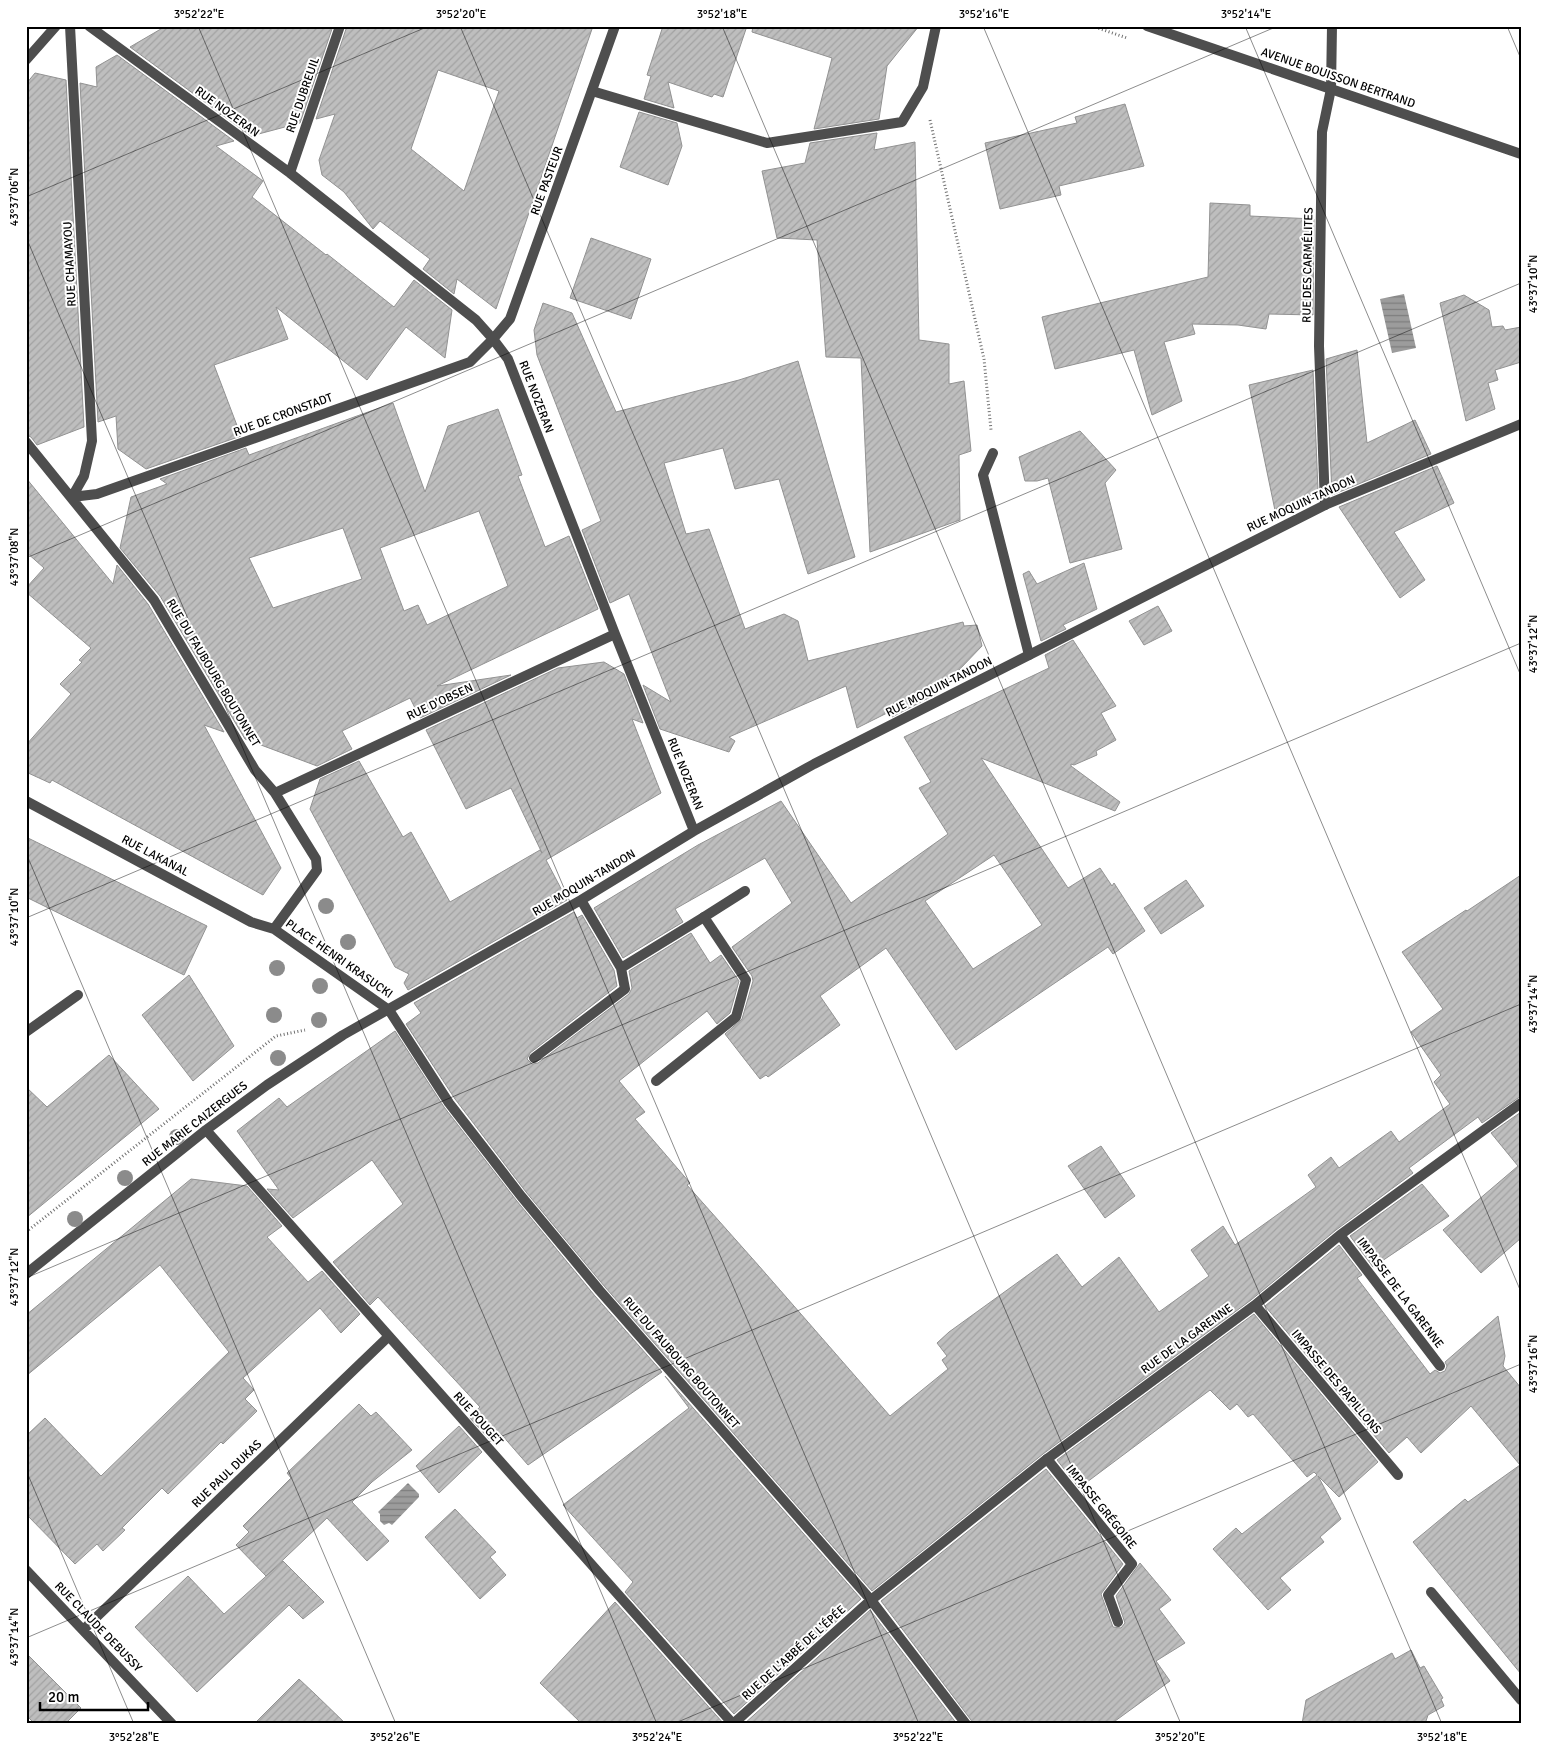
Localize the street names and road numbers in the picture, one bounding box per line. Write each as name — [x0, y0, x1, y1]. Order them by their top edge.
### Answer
street label: AVENUE BOUISSON BERTRAND — [1259, 45, 1417, 112]
street label: RUE DUBREUIL — [283, 55, 323, 135]
street label: RUE NOZERAN — [192, 83, 262, 141]
street label: RUE PASTEUR — [528, 145, 566, 217]
street label: RUE DES CARMÉLITES — [1299, 207, 1317, 323]
street label: RUE CHAMAYOU — [60, 221, 80, 307]
street label: RUE NOZERAN — [515, 359, 557, 435]
street label: RUE DE CRONSTADT — [231, 390, 335, 440]
street label: RUE MOQUIN-TANDON — [1245, 472, 1357, 536]
street label: RUE DU FAUBOURG BOUTONNET — [163, 596, 263, 750]
street label: RUE MOQUIN-TANDON — [883, 654, 995, 720]
street label: RUE D'OBSEN — [404, 680, 476, 724]
street label: RUE NOZERAN — [664, 736, 706, 812]
street label: RUE LAKANAL — [119, 832, 191, 880]
street label: RUE MOQUIN-TANDON — [530, 846, 638, 920]
street label: PLACE HENRI KRASUCKI — [283, 916, 395, 1002]
street label: RUE MARIE CAIZERGUES — [139, 1078, 251, 1170]
street label: IMPASSE DE LA GARENNE — [1353, 1235, 1447, 1352]
street label: RUE DU FAUBOURG BOUTONNET — [620, 1294, 742, 1432]
street label: RUE DE LA GARENNE — [1138, 1300, 1236, 1377]
street label: IMPASSE DES PAPILLONS — [1288, 1327, 1384, 1438]
street label: RUE POUGET — [450, 1389, 506, 1449]
street label: RUE PAUL DUKAS — [189, 1437, 265, 1511]
street label: IMPASSE GRÉGOIRE — [1062, 1462, 1140, 1552]
street label: RUE CLAUDE DEBUSSY — [51, 1579, 145, 1675]
street label: RUE DE L'ABBÉ DE L'ÉPÉE — [739, 1602, 849, 1704]

